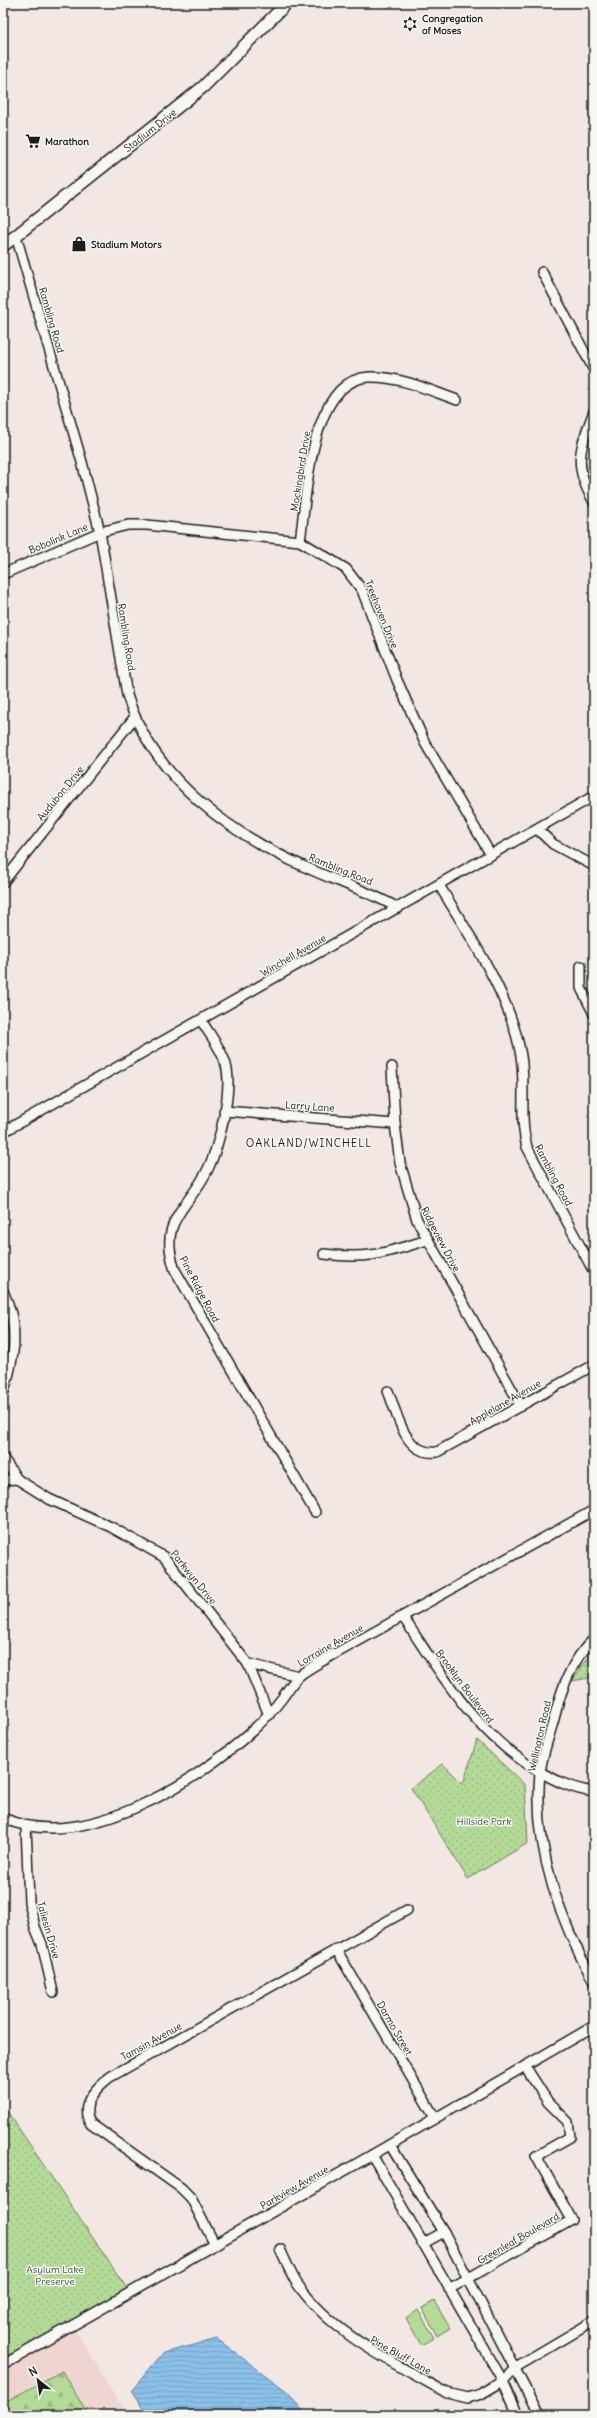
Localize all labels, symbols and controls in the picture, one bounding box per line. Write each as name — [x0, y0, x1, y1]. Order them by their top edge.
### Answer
place label: Congregation of Moses — [422, 12, 483, 37]
synagogue icon: Congregation of Moses — [401, 15, 419, 33]
street label: Stadium Drive — [121, 106, 179, 155]
supermarket icon: Marathon — [24, 132, 42, 150]
place label: Marathon — [45, 135, 89, 148]
shop icon: Stadium Motors — [70, 235, 88, 253]
place label: Stadium Motors — [91, 238, 162, 251]
street label: Rambling Road — [36, 286, 67, 355]
street label: Mockingbird Drive — [288, 430, 313, 512]
street label: Bobolink Lane — [27, 520, 90, 557]
street label: Treehaven Drive — [362, 578, 401, 650]
street label: Rambling Road — [115, 602, 138, 672]
street label: Audubon Drive — [34, 763, 86, 823]
street label: Rambling Road — [307, 851, 375, 888]
street label: Winchell Avenue — [258, 931, 328, 979]
street label: Larry Lane — [285, 1098, 335, 1115]
district label: OAKLAND/WINCHELL — [246, 1136, 372, 1150]
street label: Rambling Road — [532, 1142, 575, 1208]
street label: Ridgeview Drive — [418, 1204, 463, 1274]
street label: Pine Ridge Road — [177, 1254, 223, 1325]
street label: Applelane Avenue — [467, 1377, 543, 1428]
street label: Parkwyn Drive — [168, 1548, 219, 1607]
street label: Lorraine Avenue — [295, 1621, 366, 1670]
street label: Brooklyn Boulevard — [433, 1647, 497, 1726]
street label: Wellington Road — [525, 1699, 554, 1773]
park label: Hillside Park — [457, 1815, 511, 1828]
street label: Taliesin Drive — [34, 1900, 63, 1960]
street label: Darmo Street — [374, 1999, 416, 2058]
street label: Tamsin Avenue — [119, 2019, 184, 2063]
street label: Parkview Avenue — [258, 2163, 331, 2212]
street label: Greenleaf Boulevard — [475, 2210, 562, 2267]
park label: Asylum Lake Preserve — [26, 2263, 84, 2288]
street label: Pine Bluff Lane — [368, 2333, 433, 2378]
north arrow — [18, 2360, 58, 2400]
text: N — [26, 2363, 40, 2379]

